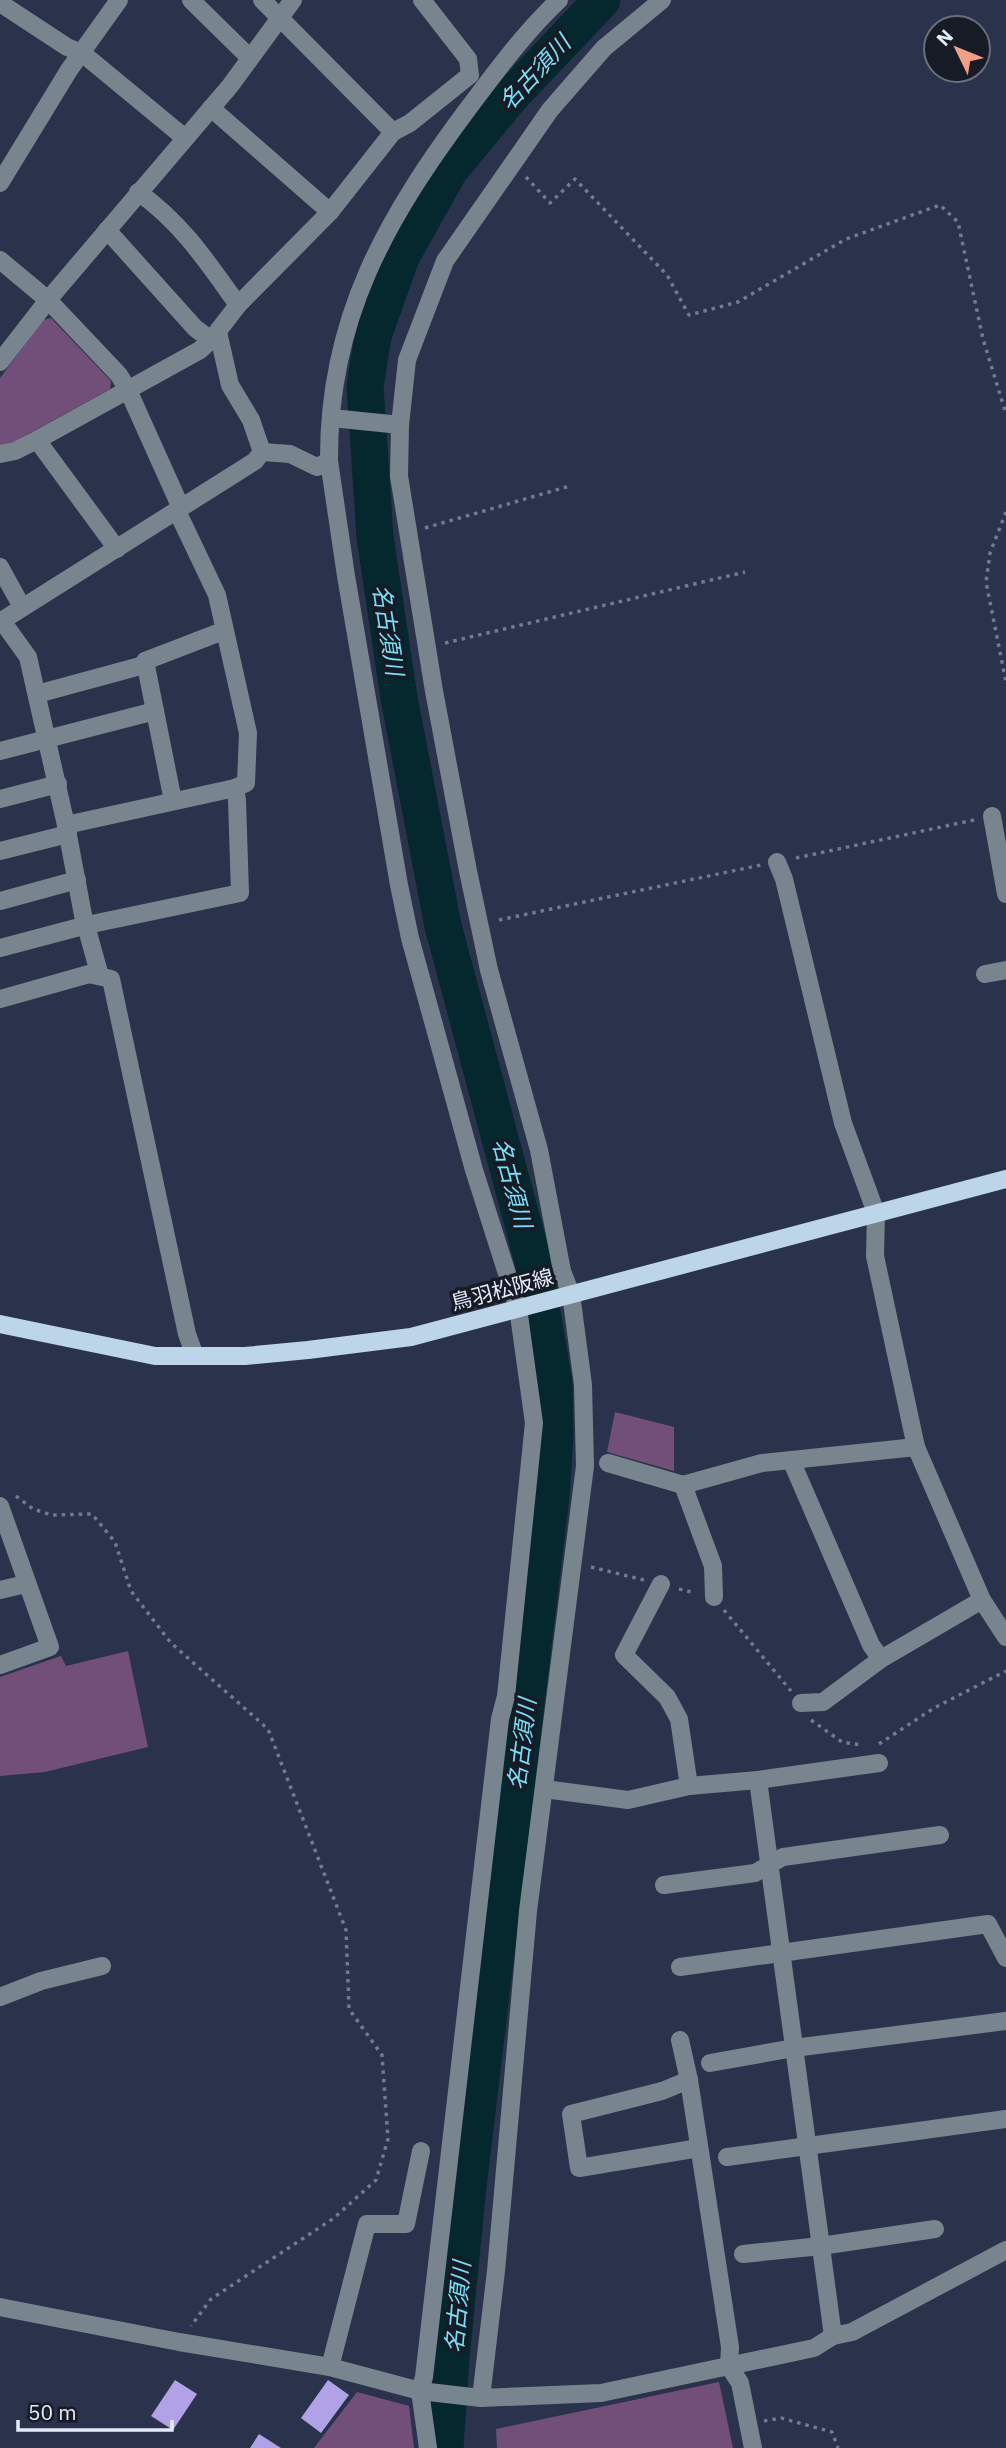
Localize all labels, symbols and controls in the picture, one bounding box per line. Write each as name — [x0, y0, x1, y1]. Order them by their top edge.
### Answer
north arrow — [922, 14, 992, 84]
text: N — [931, 24, 958, 51]
water label: 名古須川 — [492, 26, 578, 116]
water label: 名古須川 — [367, 582, 411, 681]
water label: 名古須川 — [487, 1135, 540, 1234]
street label: 鳥羽松阪線 — [448, 1262, 556, 1316]
water label: 名古須川 — [501, 1694, 542, 1791]
water label: 名古須川 — [438, 2257, 476, 2354]
scale bar — [18, 2388, 172, 2432]
text: 50 m — [28, 2398, 77, 2426]

